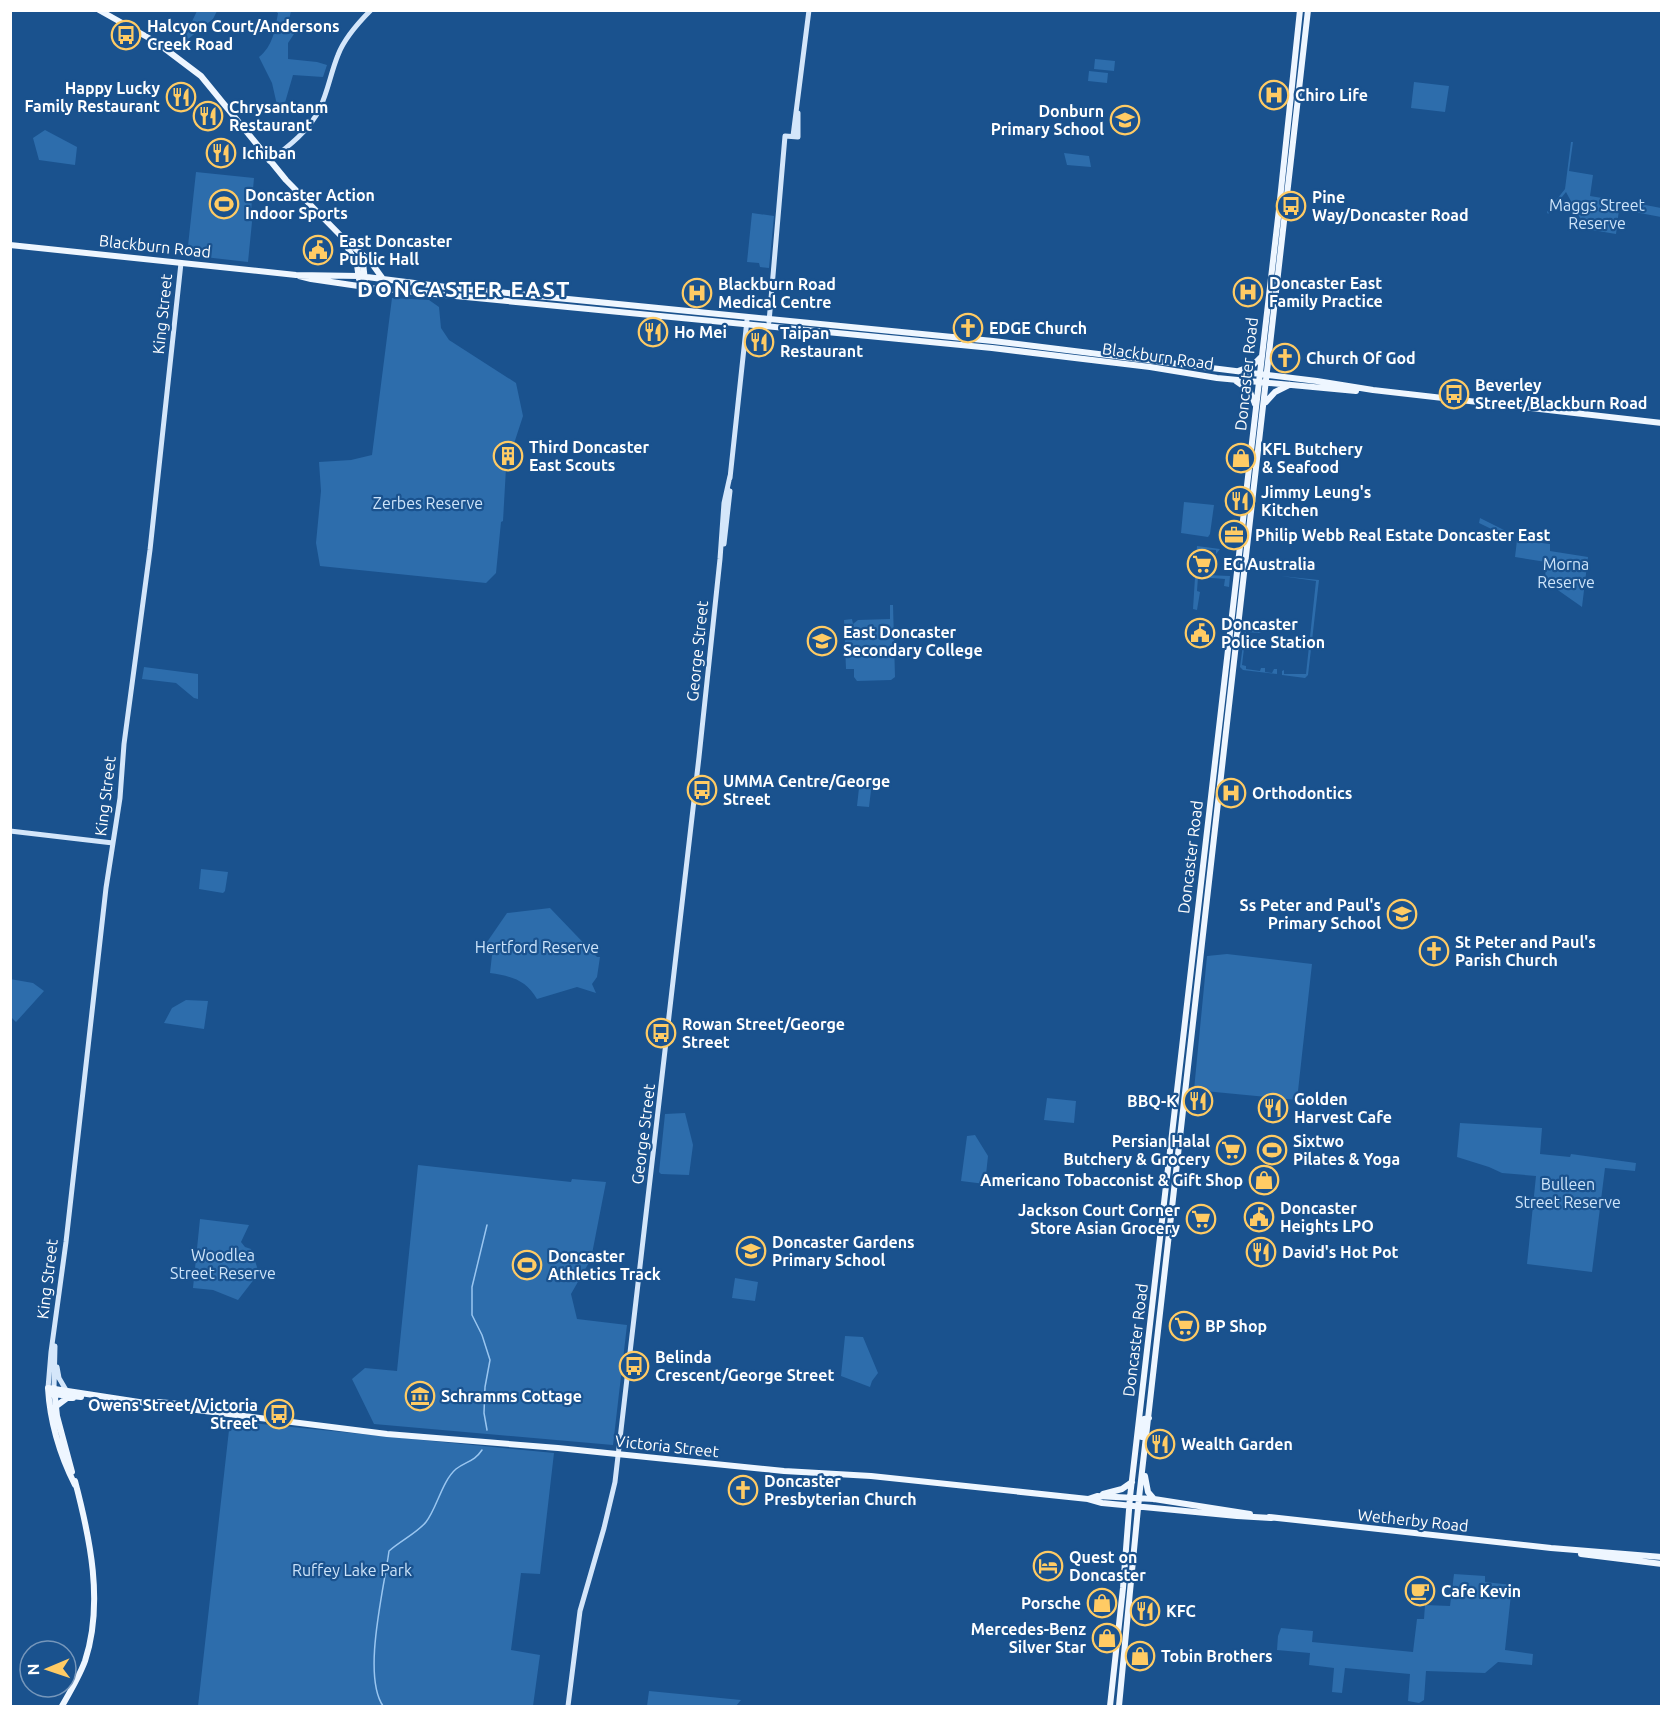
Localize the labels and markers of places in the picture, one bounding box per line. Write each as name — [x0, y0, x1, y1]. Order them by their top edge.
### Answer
place label: Halcyon Court/Andersons Creek Road — [147, 17, 340, 53]
bus stop icon: Halcyon Court/Andersons Creek Road — [110, 19, 142, 51]
place label: Happy Lucky Family Restaurant — [24, 79, 160, 115]
hospital icon: Chiro Life — [1258, 79, 1290, 111]
restaurant icon: Happy Lucky Family Restaurant — [165, 81, 197, 113]
place label: Chiro Life — [1295, 86, 1368, 104]
place label: Chrysantanm Restaurant — [229, 98, 328, 134]
restaurant icon: Chrysantanm Restaurant — [192, 100, 224, 132]
place label: Donburn Primary School — [991, 102, 1104, 138]
school or university icon: Donburn Primary School — [1109, 104, 1141, 136]
restaurant icon: Ichiban — [205, 137, 237, 169]
place label: Ichiban — [242, 144, 296, 162]
place label: Doncaster Action Indoor Sports — [245, 186, 375, 222]
sports icon: Doncaster Action Indoor Sports — [208, 188, 240, 220]
place label: Pine Way/Doncaster Road — [1312, 188, 1469, 224]
bus stop icon: Pine Way/Doncaster Road — [1275, 190, 1307, 222]
place label: East Doncaster Public Hall — [339, 232, 453, 268]
public building icon: East Doncaster Public Hall — [302, 234, 334, 266]
place label: Doncaster East Family Practice — [1269, 274, 1383, 310]
place label: Blackburn Road Medical Centre — [718, 275, 836, 311]
hospital icon: Doncaster East Family Practice — [1232, 276, 1264, 308]
hospital icon: Blackburn Road Medical Centre — [681, 277, 713, 309]
church icon: EDGE Church — [952, 312, 984, 344]
restaurant icon: Ho Mei — [637, 316, 669, 348]
place label: EDGE Church — [989, 319, 1087, 337]
place label: Ho Mei — [674, 323, 727, 341]
place label: Taipan Restaurant — [780, 324, 863, 360]
restaurant icon: Taipan Restaurant — [743, 326, 775, 358]
church icon: Church Of God — [1269, 342, 1301, 374]
place label: Church Of God — [1306, 349, 1416, 367]
place label: Beverley Street/Blackburn Road — [1475, 376, 1647, 412]
bus stop icon: Beverley Street/Blackburn Road — [1438, 378, 1470, 410]
place label: Third Doncaster East Scouts — [529, 438, 650, 474]
building icon: Third Doncaster East Scouts — [492, 440, 524, 472]
place label: KFL Butchery & Seafood — [1262, 440, 1363, 476]
shop icon: KFL Butchery & Seafood — [1225, 442, 1257, 474]
place label: Jimmy Leung's Kitchen — [1261, 483, 1371, 519]
restaurant icon: Jimmy Leung's Kitchen — [1224, 485, 1256, 517]
office icon: Philip Webb Real Estate Doncaster East — [1218, 519, 1250, 551]
place label: Philip Webb Real Estate Doncaster East — [1255, 526, 1550, 544]
supermarket icon: EG Australia — [1186, 548, 1218, 580]
place label: EG Australia — [1223, 555, 1316, 573]
place label: Doncaster Police Station — [1221, 615, 1325, 651]
public building icon: Doncaster Police Station — [1184, 617, 1216, 649]
place label: East Doncaster Secondary College — [843, 623, 983, 659]
school or university icon: East Doncaster Secondary College — [806, 625, 838, 657]
place label: UMMA Centre/George Street — [723, 772, 890, 808]
bus stop icon: UMMA Centre/George Street — [686, 774, 718, 806]
hospital icon: Orthodontics — [1215, 777, 1247, 809]
place label: Orthodontics — [1252, 784, 1352, 802]
place label: Ss Peter and Paul's Primary School — [1240, 896, 1381, 932]
school or university icon: Ss Peter and Paul's Primary School — [1386, 898, 1418, 930]
place label: St Peter and Paul's Parish Church — [1455, 933, 1596, 969]
church icon: St Peter and Paul's Parish Church — [1418, 935, 1450, 967]
place label: Rowan Street/George Street — [682, 1015, 845, 1051]
bus stop icon: Rowan Street/George Street — [645, 1017, 677, 1049]
restaurant icon: BBQ-K — [1182, 1085, 1214, 1117]
place label: Golden Harvest Cafe — [1294, 1090, 1392, 1126]
place label: BBQ-K — [1127, 1092, 1177, 1110]
restaurant icon: Golden Harvest Cafe — [1257, 1092, 1289, 1124]
place label: Persian Halal Butchery & Grocery — [1063, 1132, 1211, 1168]
place label: Sixtwo Pilates & Yoga — [1293, 1132, 1400, 1168]
supermarket icon: Persian Halal Butchery & Grocery — [1215, 1134, 1247, 1166]
sports icon: Sixtwo Pilates & Yoga — [1256, 1134, 1288, 1166]
shop icon: Americano Tobacconist & Gift Shop — [1248, 1164, 1280, 1196]
place label: Americano Tobacconist & Gift Shop — [980, 1171, 1243, 1189]
place label: Doncaster Heights LPO — [1280, 1199, 1374, 1235]
place label: Jackson Court Corner Store Asian Grocery — [1018, 1201, 1180, 1237]
public building icon: Doncaster Heights LPO — [1243, 1201, 1275, 1233]
supermarket icon: Jackson Court Corner Store Asian Grocery — [1185, 1203, 1217, 1235]
place label: Doncaster Gardens Primary School — [772, 1233, 915, 1269]
school or university icon: Doncaster Gardens Primary School — [735, 1235, 767, 1267]
restaurant icon: David's Hot Pot — [1245, 1236, 1277, 1268]
place label: David's Hot Pot — [1282, 1243, 1399, 1261]
place label: Doncaster Athletics Track — [548, 1247, 661, 1283]
sports icon: Doncaster Athletics Track — [511, 1249, 543, 1281]
supermarket icon: BP Shop — [1168, 1310, 1200, 1342]
place label: BP Shop — [1205, 1317, 1267, 1335]
place label: Belinda Crescent/George Street — [655, 1348, 834, 1384]
bus stop icon: Belinda Crescent/George Street — [618, 1350, 650, 1382]
museum icon: Schramms Cottage — [404, 1380, 436, 1412]
place label: Schramms Cottage — [441, 1387, 582, 1405]
place label: Owens Street/Victoria Street — [88, 1396, 258, 1432]
bus stop icon: Owens Street/Victoria Street — [263, 1398, 295, 1430]
restaurant icon: Wealth Garden — [1144, 1428, 1176, 1460]
place label: Wealth Garden — [1181, 1435, 1293, 1453]
place label: Doncaster Presbyterian Church — [764, 1472, 917, 1508]
church icon: Doncaster Presbyterian Church — [727, 1474, 759, 1506]
place label: Quest on Doncaster — [1069, 1548, 1146, 1584]
hotel icon: Quest on Doncaster — [1032, 1550, 1064, 1582]
cafe icon: Cafe Kevin — [1404, 1575, 1436, 1607]
place label: Cafe Kevin — [1441, 1582, 1521, 1600]
shop icon: Porsche — [1086, 1587, 1118, 1619]
place label: Porsche — [1021, 1594, 1081, 1612]
restaurant icon: KFC — [1129, 1595, 1161, 1627]
place label: KFC — [1166, 1602, 1196, 1620]
place label: Mercedes-Benz Silver Star — [971, 1620, 1086, 1656]
shop icon: Mercedes-Benz Silver Star — [1091, 1622, 1123, 1654]
shop icon: Tobin Brothers — [1124, 1640, 1156, 1672]
place label: Tobin Brothers — [1161, 1647, 1273, 1665]

